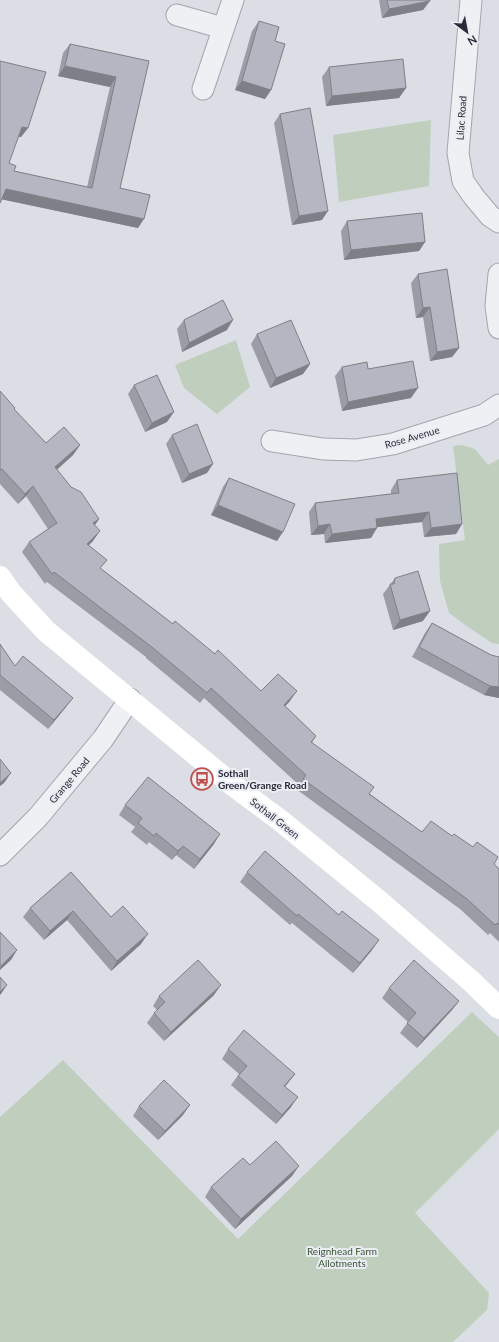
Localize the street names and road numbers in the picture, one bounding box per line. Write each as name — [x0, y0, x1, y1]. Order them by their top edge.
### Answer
street label: Lilac Road — [453, 95, 469, 141]
street label: Rose Avenue — [383, 423, 441, 451]
street label: Grange Road — [46, 755, 92, 805]
street label: Sothall Green — [248, 795, 302, 841]

